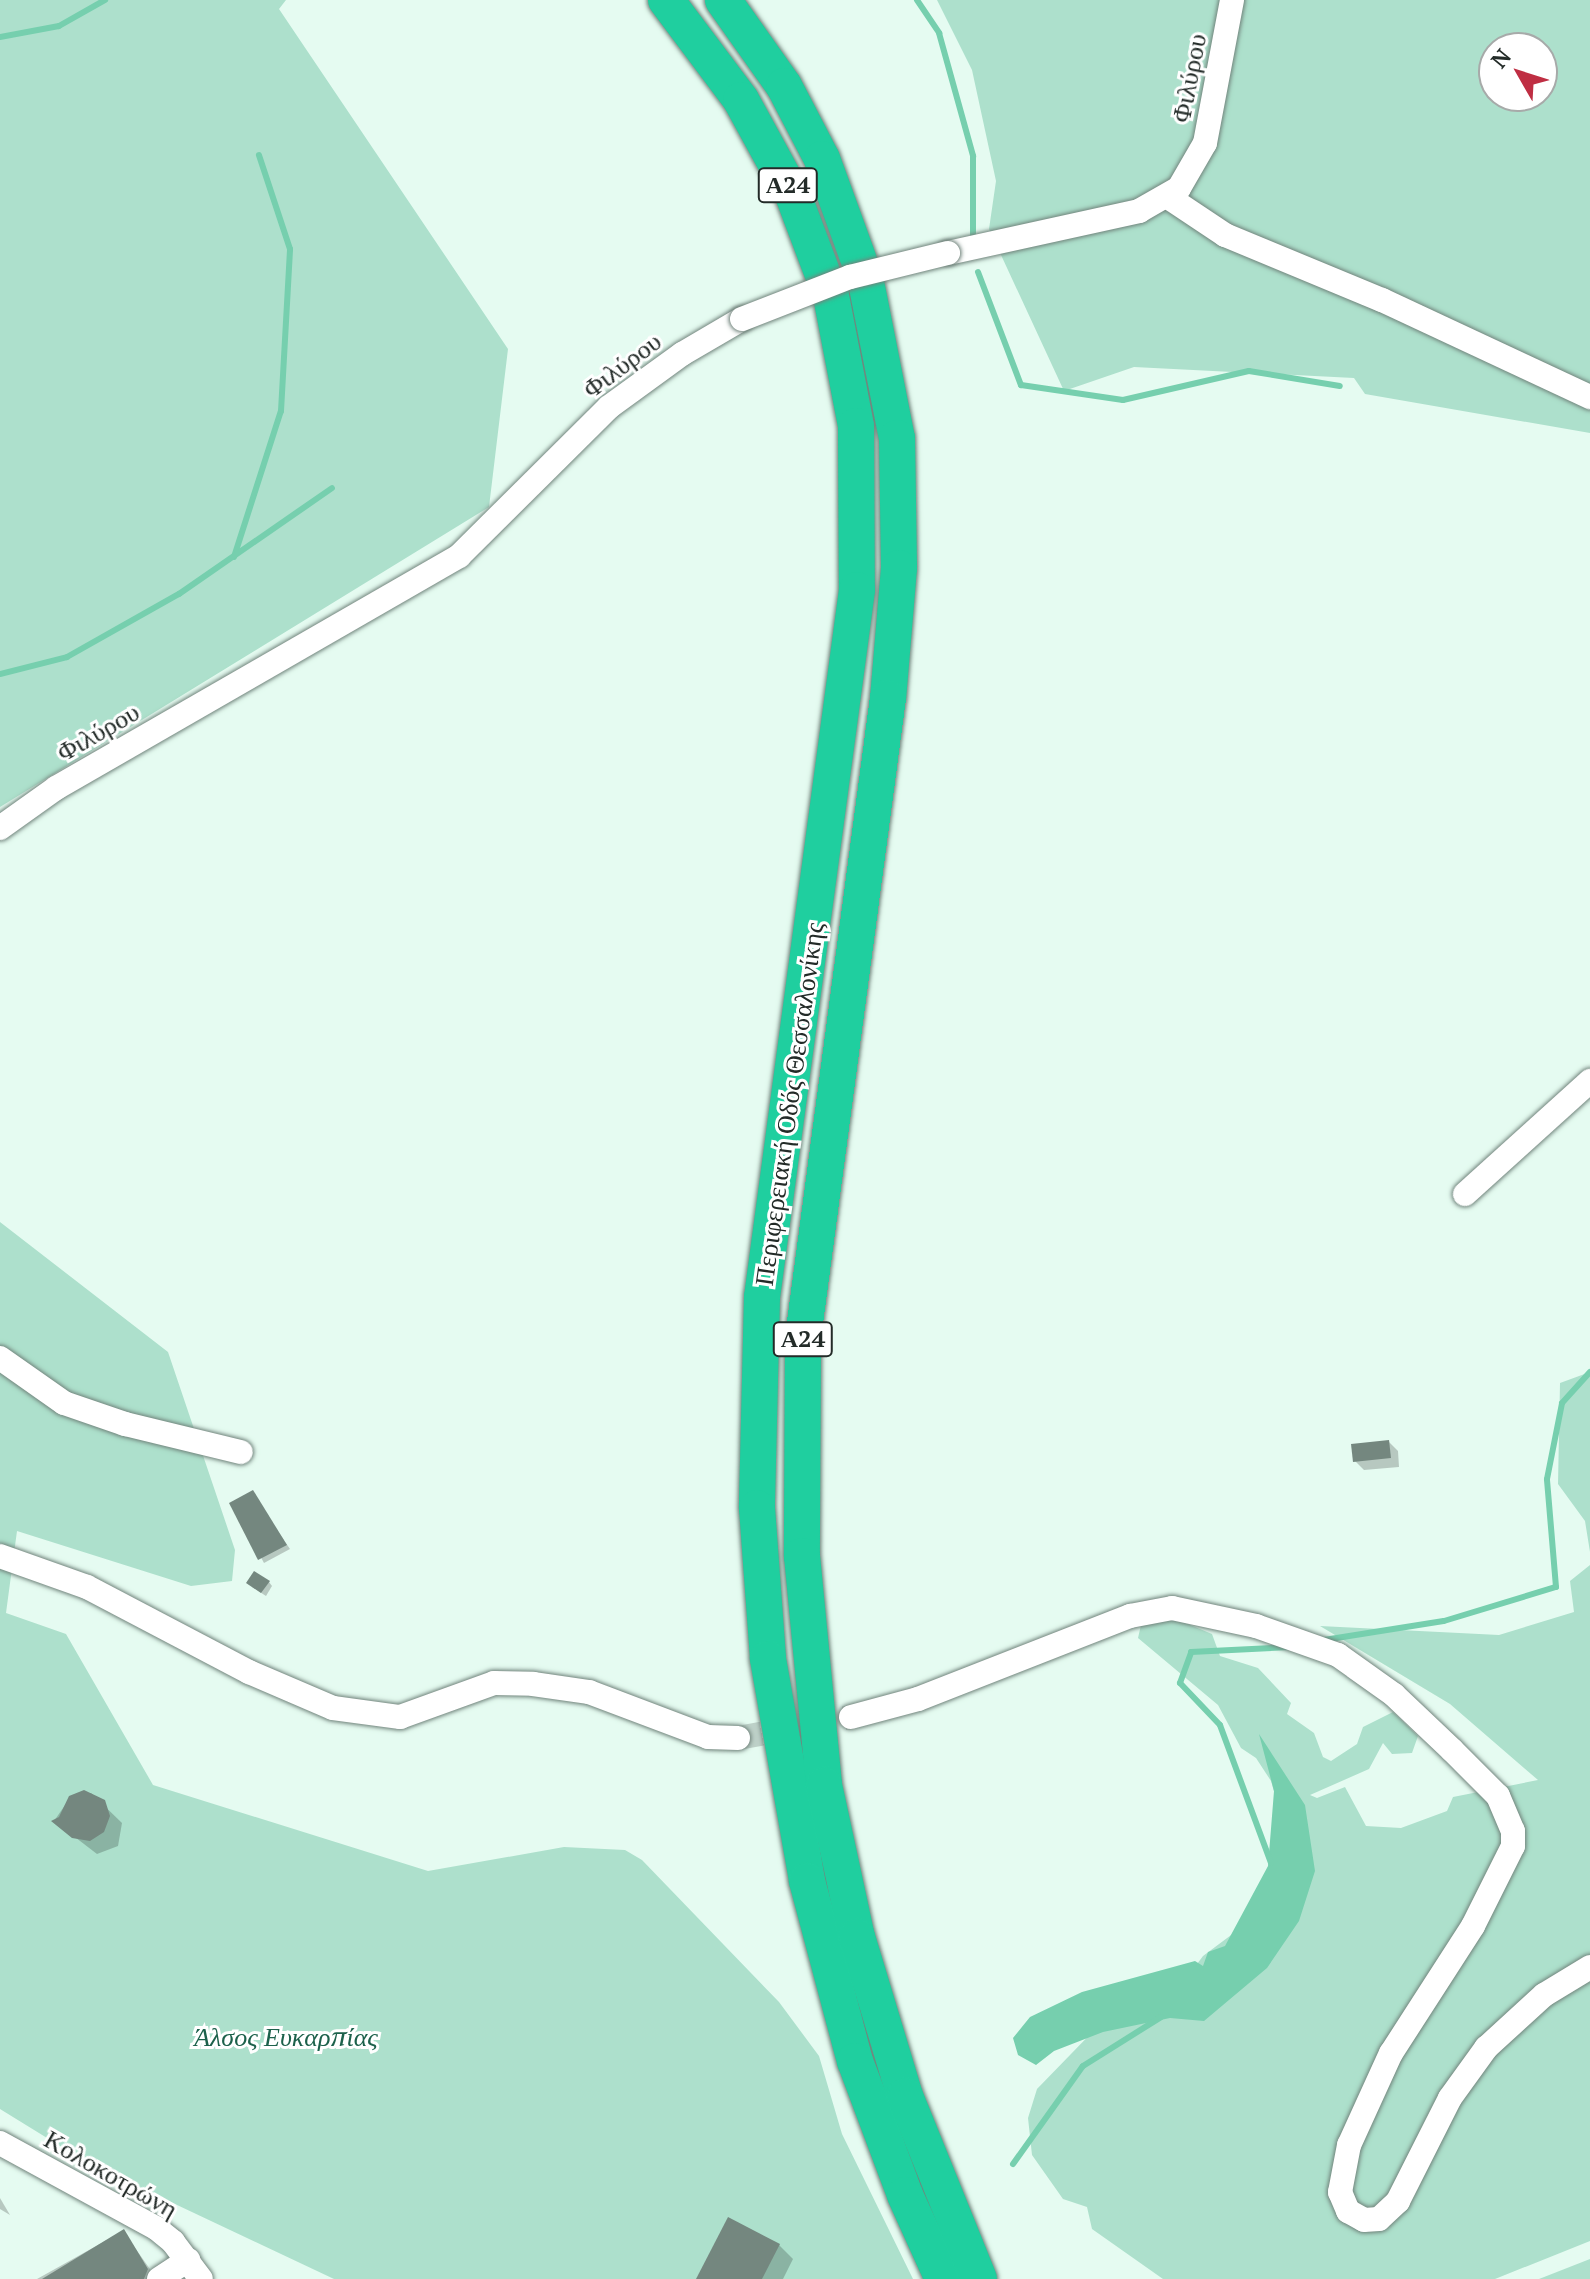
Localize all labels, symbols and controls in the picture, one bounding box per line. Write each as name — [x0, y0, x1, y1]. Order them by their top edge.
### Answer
street label: Φιλύρου — [1165, 31, 1213, 125]
north arrow — [1478, 32, 1558, 112]
text: N — [1484, 42, 1517, 73]
road number: Α24 — [756, 165, 820, 205]
street label: Φιλύρου — [577, 326, 667, 404]
street label: Φιλύρου — [51, 696, 145, 768]
street label: Περιφερειακή Οδός Θεσσαλονίκης — [748, 920, 830, 1288]
road number: Α24 — [771, 1319, 835, 1359]
park label: Άλσος Ευκαρπίας — [194, 2021, 378, 2053]
street label: Κολοκοτρώνη — [39, 2123, 183, 2225]

